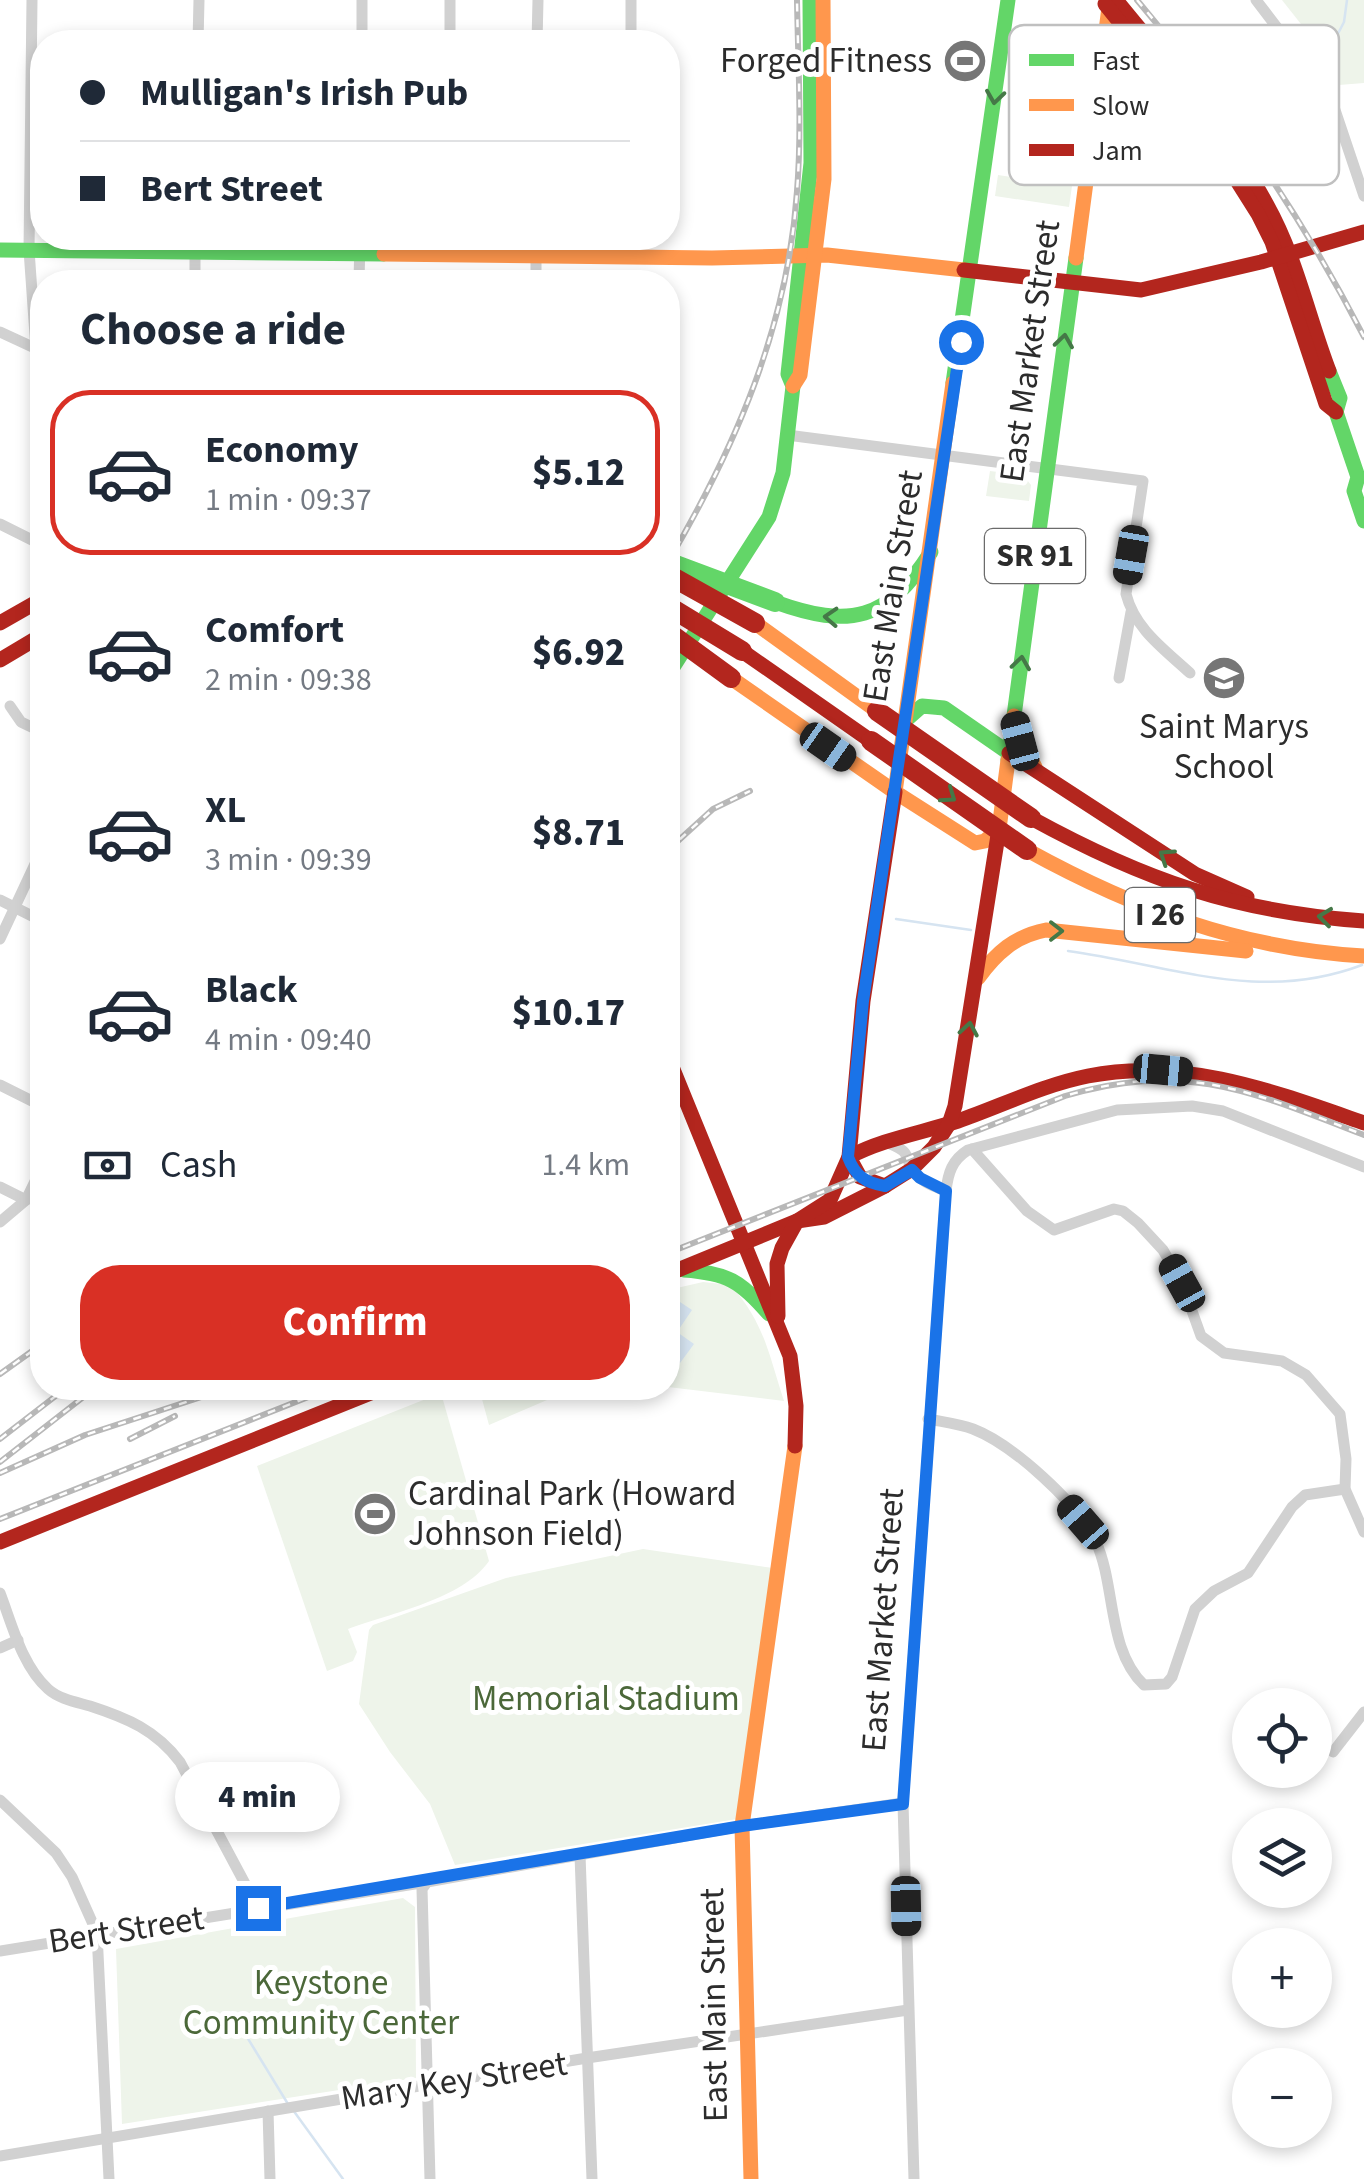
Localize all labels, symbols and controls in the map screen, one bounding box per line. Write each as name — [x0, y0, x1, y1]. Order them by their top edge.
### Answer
legend — [1009, 25, 1339, 185]
place label: Forged Fitness — [720, 36, 932, 86]
sports icon: Forged Fitness — [942, 38, 988, 84]
text: Fast — [1092, 41, 1140, 81]
text: Mulligan's Irish Pub — [140, 66, 468, 120]
text: Slow — [1092, 86, 1149, 126]
one-way arrow — [985, 89, 1006, 105]
text: Jam — [1092, 131, 1143, 171]
text: Bert Street — [140, 162, 323, 216]
street label: East Market Street — [987, 216, 1073, 485]
text: Choose a ride — [80, 298, 346, 362]
route start — [939, 320, 984, 365]
one-way arrow — [1053, 333, 1074, 349]
text: Economy — [205, 423, 358, 477]
icon: car — [85, 428, 175, 518]
text: $5.12 — [532, 446, 625, 500]
street label: East Main Street — [850, 466, 936, 706]
text: 1 min · 09:37 — [205, 477, 372, 523]
car — [1111, 523, 1151, 587]
road number: SR 91 — [985, 529, 1085, 583]
text: Comfort — [205, 603, 344, 657]
one-way arrow — [823, 607, 839, 628]
icon: car — [85, 608, 175, 698]
text: $6.92 — [532, 626, 625, 680]
one-way arrow — [1009, 655, 1030, 671]
school or university icon: Saint Marys School — [1201, 655, 1247, 701]
text: 2 min · 09:38 — [205, 657, 372, 703]
place label: Saint Marys School — [1139, 702, 1309, 792]
car — [998, 708, 1042, 774]
car — [795, 718, 861, 776]
text: XL — [205, 783, 246, 837]
one-way arrow — [937, 784, 956, 802]
icon: car — [85, 788, 175, 878]
text: $8.71 — [532, 806, 625, 860]
text: 3 min · 09:39 — [205, 837, 372, 883]
one-way arrow — [1159, 850, 1177, 869]
road number: I 26 — [1125, 888, 1195, 942]
one-way arrow — [1316, 907, 1332, 928]
one-way arrow — [1050, 920, 1065, 942]
text: Black — [205, 963, 298, 1017]
icon: car — [85, 968, 175, 1058]
text: $10.17 — [512, 986, 625, 1040]
text: 4 min · 09:40 — [205, 1017, 372, 1063]
one-way arrow — [958, 1021, 979, 1037]
car — [1132, 1052, 1194, 1088]
icon: cash — [80, 1138, 135, 1193]
text: Cash — [160, 1138, 237, 1192]
text: 1.4 km — [541, 1142, 630, 1188]
car — [1154, 1249, 1210, 1317]
button: Confirm — [80, 1265, 630, 1380]
place label: Cardinal Park (Howard Johnson Field) — [408, 1469, 737, 1559]
street label: East Market Street — [849, 1486, 917, 1754]
car — [1052, 1490, 1114, 1554]
sports icon: Cardinal Park (Howard Johnson Field) — [352, 1491, 398, 1537]
park label: Memorial Stadium — [472, 1674, 740, 1724]
map controls — [1232, 1688, 1332, 2148]
button: locate — [1232, 1688, 1332, 1788]
callout: 4 min — [176, 1763, 340, 1833]
text: 4 min — [218, 1774, 297, 1820]
button: layers — [1232, 1808, 1332, 1908]
car — [890, 1876, 922, 1936]
route end — [236, 1886, 281, 1931]
street label: East Main Street — [687, 1887, 741, 2123]
street label: Bert Street — [45, 1893, 207, 1967]
button: + — [1232, 1928, 1332, 2028]
park label: Keystone Community Center — [183, 1958, 460, 2048]
street label: Mary Key Street — [337, 2038, 571, 2124]
button: − — [1232, 2048, 1332, 2148]

